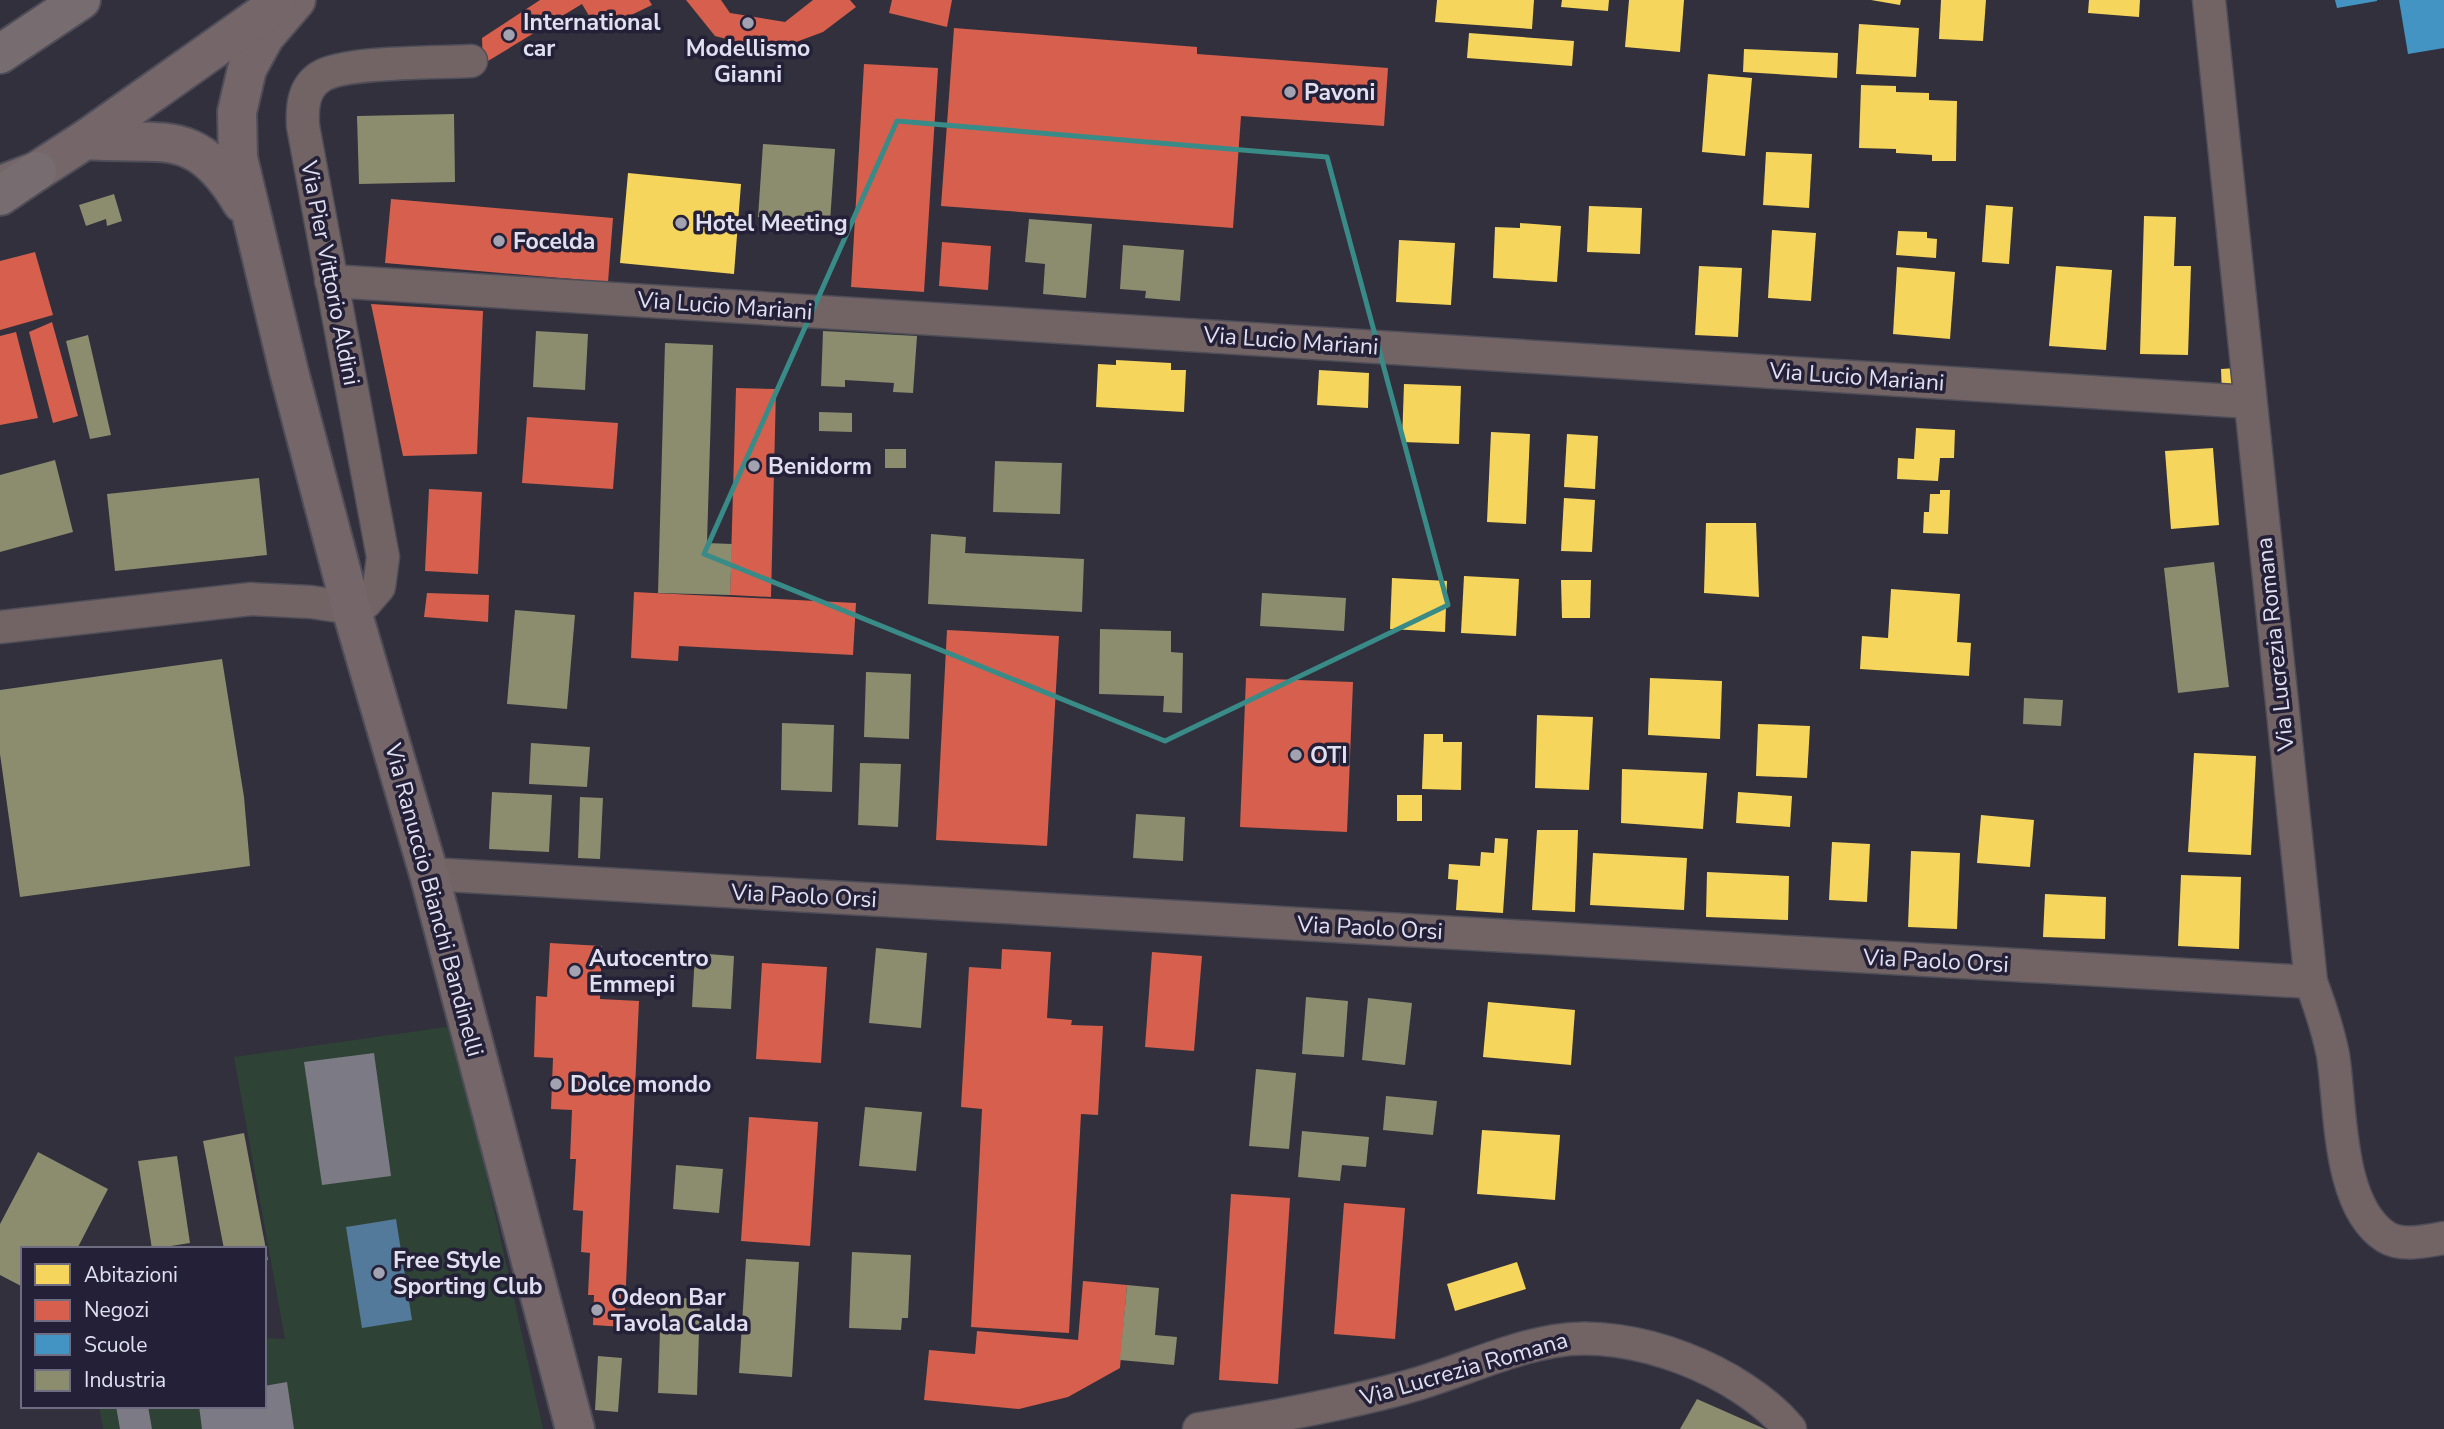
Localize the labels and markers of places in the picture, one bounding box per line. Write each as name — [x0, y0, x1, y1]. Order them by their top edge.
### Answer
place label: International car — [523, 7, 661, 64]
marker: Modellismo Gianni — [740, 15, 756, 31]
marker: International car — [501, 27, 517, 43]
place label: Modellismo Gianni — [686, 33, 810, 90]
place label: Pavoni — [1304, 77, 1375, 108]
marker: Pavoni — [1282, 84, 1298, 100]
place label: Hotel Meeting — [695, 208, 848, 239]
marker: Hotel Meeting — [673, 215, 689, 231]
place label: Focelda — [513, 226, 595, 257]
marker: Focelda — [491, 233, 507, 249]
place label: Benidorm — [768, 451, 872, 482]
marker: Benidorm — [746, 458, 762, 474]
place label: OTI — [1310, 740, 1348, 771]
marker: OTI — [1288, 747, 1304, 763]
place label: Autocentro Emmepi — [589, 943, 709, 1000]
marker: Autocentro Emmepi — [567, 963, 583, 979]
place label: Dolce mondo — [570, 1069, 711, 1100]
marker: Dolce mondo — [548, 1076, 564, 1092]
place label: Free Style Sporting Club — [393, 1245, 543, 1302]
marker: Free Style Sporting Club — [371, 1265, 387, 1281]
place label: Odeon Bar Tavola Calda — [611, 1282, 749, 1339]
marker: Odeon Bar Tavola Calda — [589, 1302, 605, 1318]

